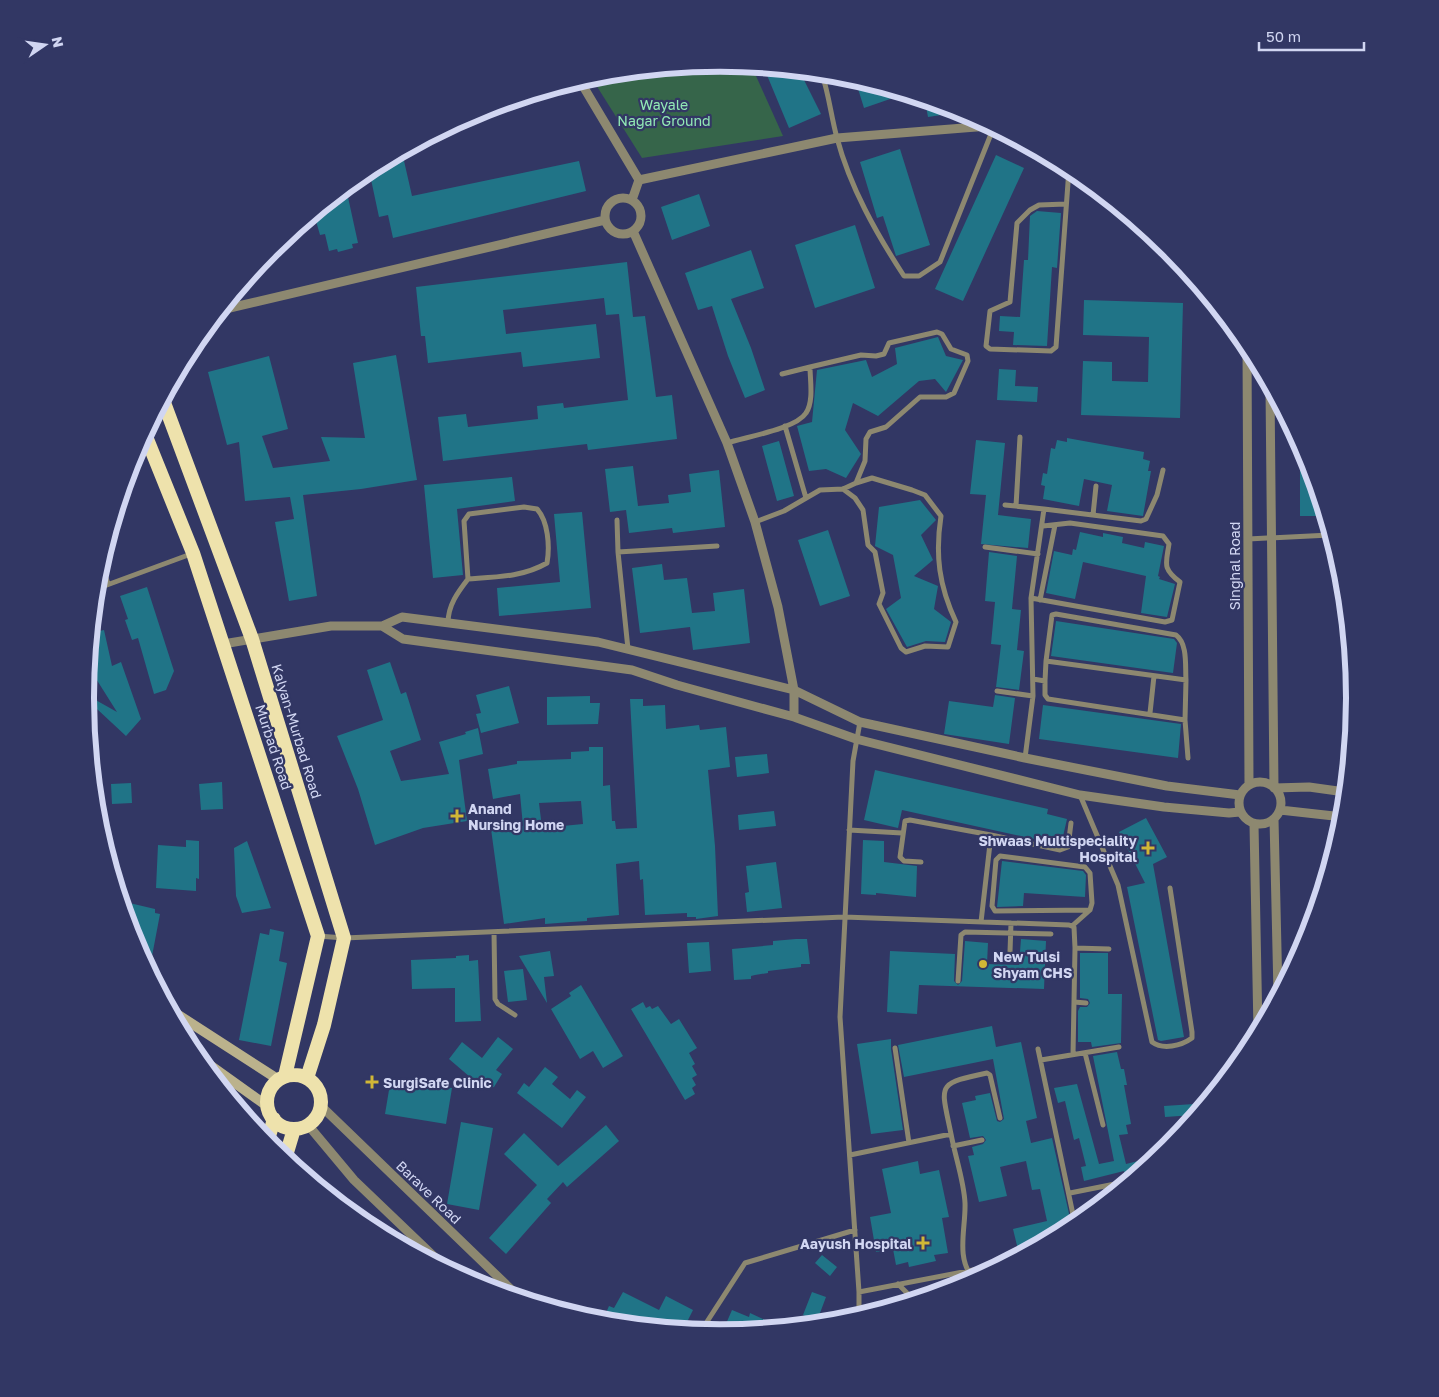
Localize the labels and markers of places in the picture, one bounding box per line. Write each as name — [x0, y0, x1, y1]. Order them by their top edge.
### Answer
place label: Anand Nursing Home — [468, 800, 564, 833]
marker: Anand Nursing Home — [450, 809, 464, 823]
place label: Shwaas Multispeciality Hospital — [978, 832, 1138, 865]
marker: Shwaas Multispeciality Hospital — [1141, 841, 1155, 855]
place label: New Tulsi Shyam CHS — [993, 948, 1072, 981]
marker: New Tulsi Shyam CHS — [977, 958, 989, 970]
place label: SurgiSafe Clinic — [383, 1074, 492, 1091]
marker: SurgiSafe Clinic — [365, 1075, 379, 1089]
place label: Aayush Hospital — [800, 1235, 912, 1252]
marker: Aayush Hospital — [916, 1236, 930, 1250]

